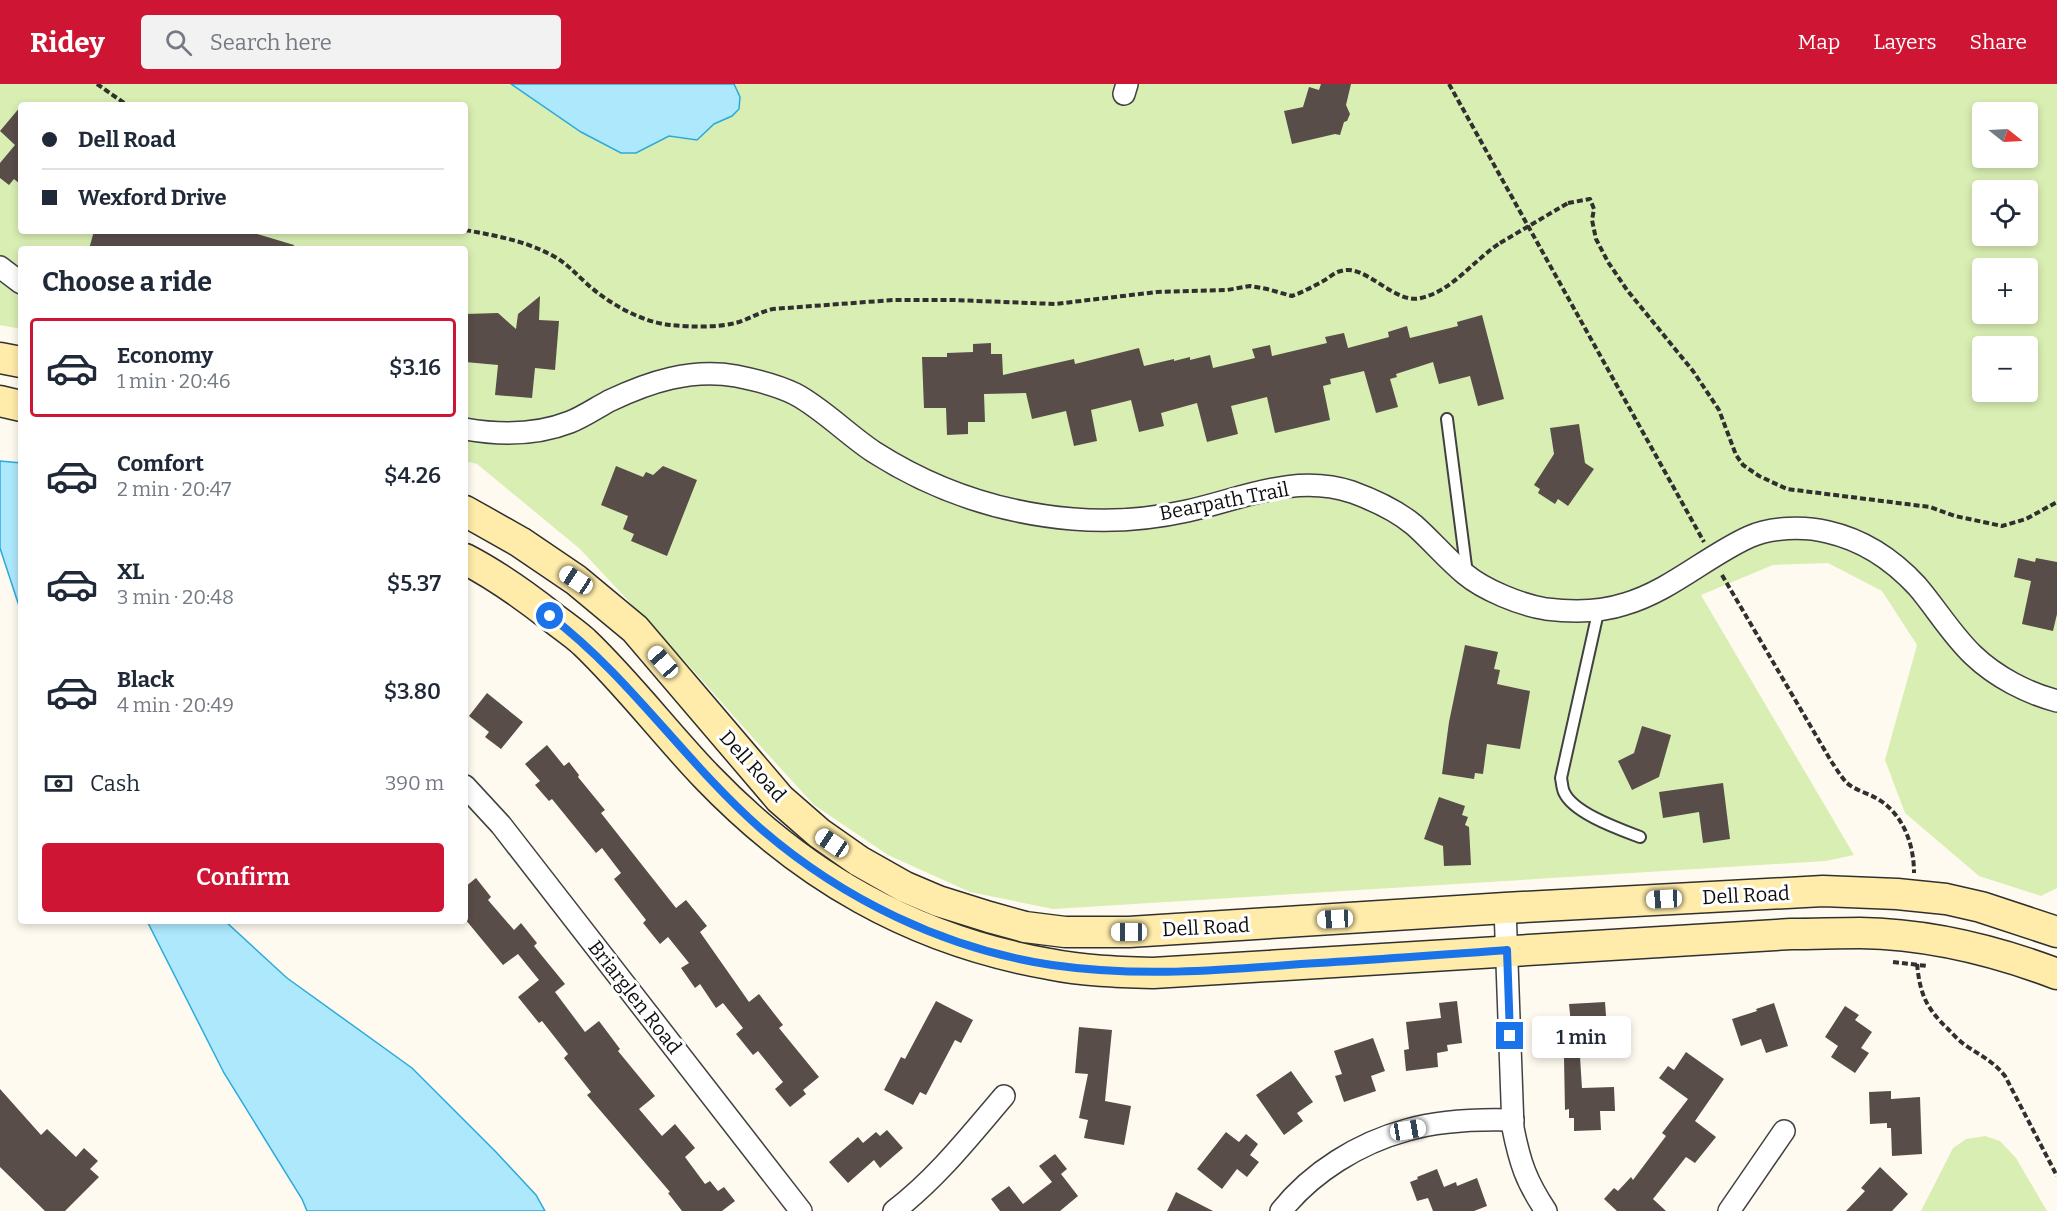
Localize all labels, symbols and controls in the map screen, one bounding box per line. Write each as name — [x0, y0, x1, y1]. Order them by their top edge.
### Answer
search box — [141, 15, 561, 69]
text: Ridey — [30, 26, 105, 59]
icon: search — [162, 26, 195, 59]
text: Search here — [210, 29, 332, 56]
text: Map — [1798, 29, 1840, 55]
text: Layers — [1873, 29, 1937, 55]
text: Share — [1970, 29, 2027, 55]
north arrow — [1972, 102, 2038, 168]
map controls — [1972, 102, 2038, 402]
text: Dell Road — [78, 126, 176, 153]
button: locate — [1972, 180, 2038, 246]
text: Wexford Drive — [78, 184, 227, 211]
button: + — [1972, 258, 2038, 324]
text: Choose a ride — [42, 266, 212, 298]
button: − — [1972, 336, 2038, 402]
icon: car — [45, 341, 99, 395]
text: Economy — [117, 342, 213, 369]
text: $3.16 — [389, 354, 441, 381]
text: 1 min · 20:46 — [117, 369, 230, 393]
icon: car — [45, 449, 99, 503]
text: Comfort — [117, 450, 204, 477]
text: $4.26 — [384, 462, 441, 489]
text: 2 min · 20:47 — [117, 477, 231, 501]
street label: Bearpath Trail — [1157, 477, 1291, 525]
icon: car — [45, 557, 99, 611]
text: XL — [117, 558, 144, 585]
car — [556, 563, 596, 597]
text: $5.37 — [387, 570, 441, 597]
text: 3 min · 20:48 — [117, 585, 234, 609]
route start — [536, 602, 563, 629]
car — [644, 643, 682, 681]
icon: car — [45, 665, 99, 719]
text: Black — [117, 666, 174, 693]
text: $3.80 — [384, 678, 441, 705]
text: 4 min · 20:49 — [117, 693, 234, 717]
street label: Dell Road — [715, 725, 791, 807]
icon: cash — [42, 767, 75, 800]
text: Cash — [90, 770, 140, 797]
text: 390 m — [385, 771, 444, 795]
car — [812, 825, 852, 861]
button: Confirm — [42, 843, 444, 912]
street label: Dell Road — [1702, 881, 1791, 909]
car — [1646, 889, 1682, 909]
car — [1317, 909, 1353, 929]
street label: Dell Road — [1162, 913, 1251, 941]
car — [1111, 923, 1147, 941]
street label: Briarglen Road — [583, 935, 687, 1059]
callout: 1 min — [1531, 1015, 1630, 1057]
route end — [1496, 1022, 1523, 1049]
text: 1 min — [1556, 1025, 1607, 1049]
car — [1389, 1118, 1427, 1142]

